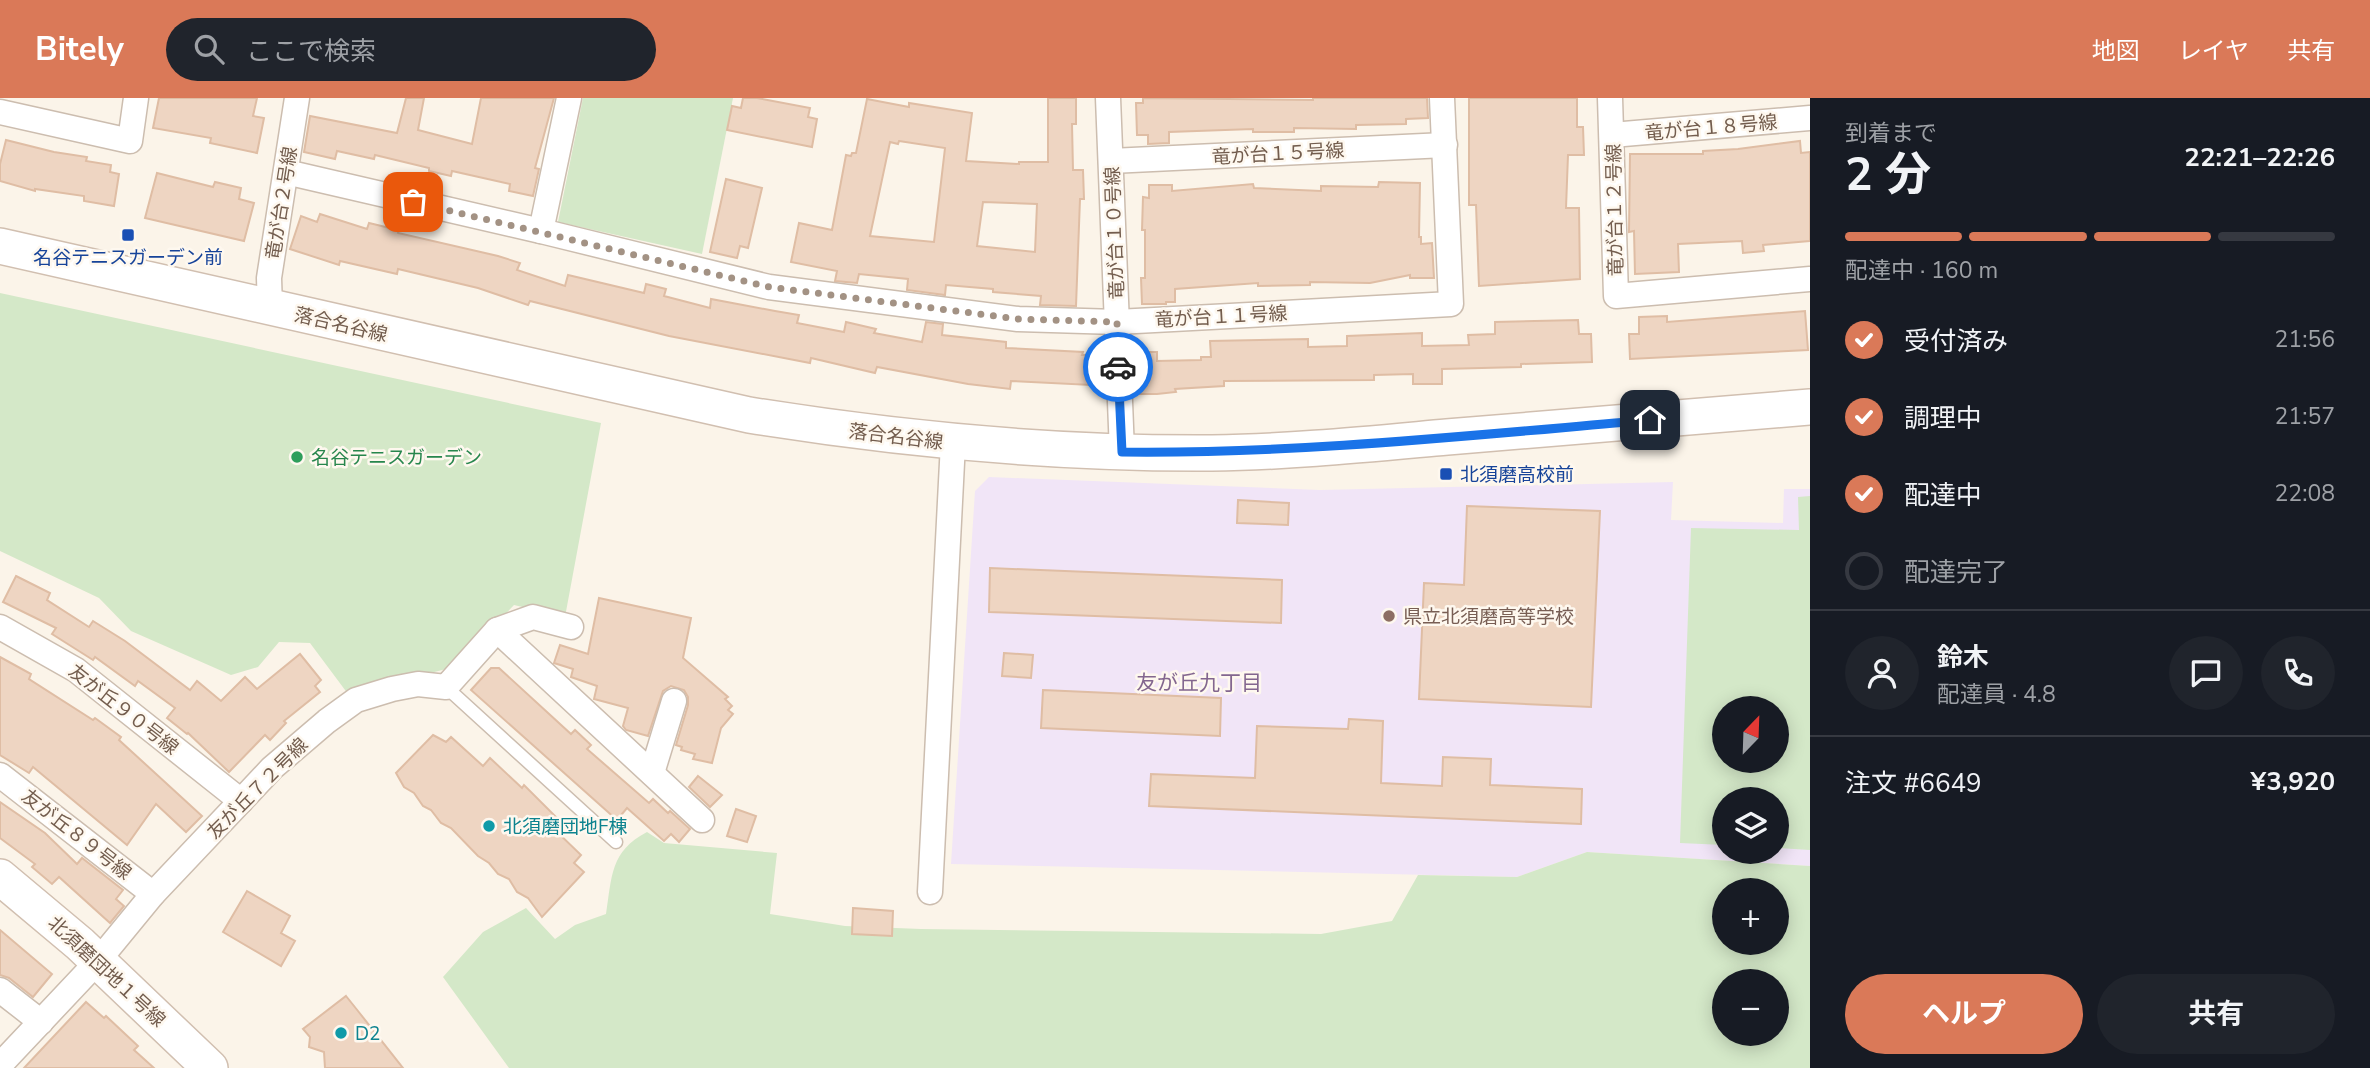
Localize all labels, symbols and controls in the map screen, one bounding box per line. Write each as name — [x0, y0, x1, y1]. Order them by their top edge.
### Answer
search box — [166, 18, 656, 81]
text: Bitely — [35, 27, 124, 72]
icon: search — [190, 30, 228, 68]
text: ここで検索 — [246, 34, 376, 69]
text: 地図 — [2092, 35, 2140, 67]
text: レイヤ — [2178, 35, 2249, 67]
text: 共有 — [2287, 35, 2335, 67]
street label: 竜が台１８号線 — [1644, 109, 1778, 147]
text: 到着まで — [1845, 118, 1937, 149]
street label: 竜が台１５号線 — [1211, 138, 1345, 170]
text: 22:21–22:26 — [2184, 140, 2335, 175]
street label: 竜が台１２号線 — [1601, 143, 1629, 277]
text: 2 分 — [1845, 143, 1931, 206]
street label: 竜が台２号線 — [260, 145, 304, 261]
street label: 竜が台１０号線 — [1100, 166, 1130, 300]
pin — [383, 172, 443, 232]
icon: bag — [394, 183, 432, 221]
marker: 名谷テニスガーデン前 — [120, 227, 136, 243]
place label: 名谷テニスガーデン前 — [33, 245, 223, 271]
text: 配達中 · 160 m — [1845, 255, 1998, 286]
street label: 竜が台１１号線 — [1154, 301, 1288, 333]
street label: 落合名谷線 — [292, 302, 390, 348]
icon: check — [1845, 321, 1883, 359]
text: 受付済み — [1904, 324, 2008, 359]
text: 21:56 — [2275, 324, 2335, 355]
courier — [1083, 332, 1153, 402]
icon: car — [1099, 348, 1137, 386]
pin — [1620, 390, 1680, 450]
icon: check — [1845, 398, 1883, 436]
icon: home — [1631, 401, 1669, 439]
text: 調理中 — [1904, 401, 1982, 436]
text: 21:57 — [2275, 401, 2335, 432]
street label: 落合名谷線 — [847, 418, 945, 456]
place label: 名谷テニスガーデン — [311, 445, 482, 471]
marker: 名谷テニスガーデン — [289, 449, 305, 465]
place label: 北須磨高校前 — [1460, 462, 1574, 488]
marker: 北須磨高校前 — [1438, 466, 1454, 482]
icon: check — [1845, 475, 1883, 513]
text: 配達中 — [1904, 478, 1982, 513]
text: 22:08 — [2275, 478, 2335, 509]
text: 配達完了 — [1904, 555, 2008, 590]
place label: 県立北須磨高等学校 — [1403, 604, 1574, 630]
marker: 県立北須磨高等学校 — [1381, 608, 1397, 624]
button: person — [1845, 636, 1919, 710]
button: chat — [2169, 636, 2243, 710]
button: phone — [2261, 636, 2335, 710]
text: 鈴木 — [1937, 640, 1989, 675]
street label: 友が丘９０号線 — [63, 659, 184, 761]
district label: 友が丘九丁目 — [1136, 669, 1262, 697]
text: 配達員 · 4.8 — [1937, 679, 2056, 710]
north arrow — [1712, 696, 1788, 774]
map controls — [1712, 696, 1789, 1046]
street label: 友が丘７２号線 — [201, 732, 314, 845]
text: ¥3,920 — [2251, 764, 2335, 799]
text: 注文 #6649 — [1845, 766, 1982, 801]
street label: 友が丘８９号線 — [16, 784, 137, 886]
button: layers — [1712, 787, 1789, 864]
place label: 北須磨団地F棟 — [503, 814, 627, 840]
marker: 北須磨団地F棟 — [481, 818, 497, 834]
button: + — [1712, 878, 1789, 955]
street label: 北須磨団地１号線 — [42, 910, 171, 1033]
button: − — [1712, 969, 1789, 1046]
button: ヘルプ — [1845, 974, 2083, 1054]
button: 共有 — [2097, 974, 2335, 1054]
place label: D2 — [355, 1021, 381, 1047]
marker: D2 — [333, 1025, 349, 1041]

